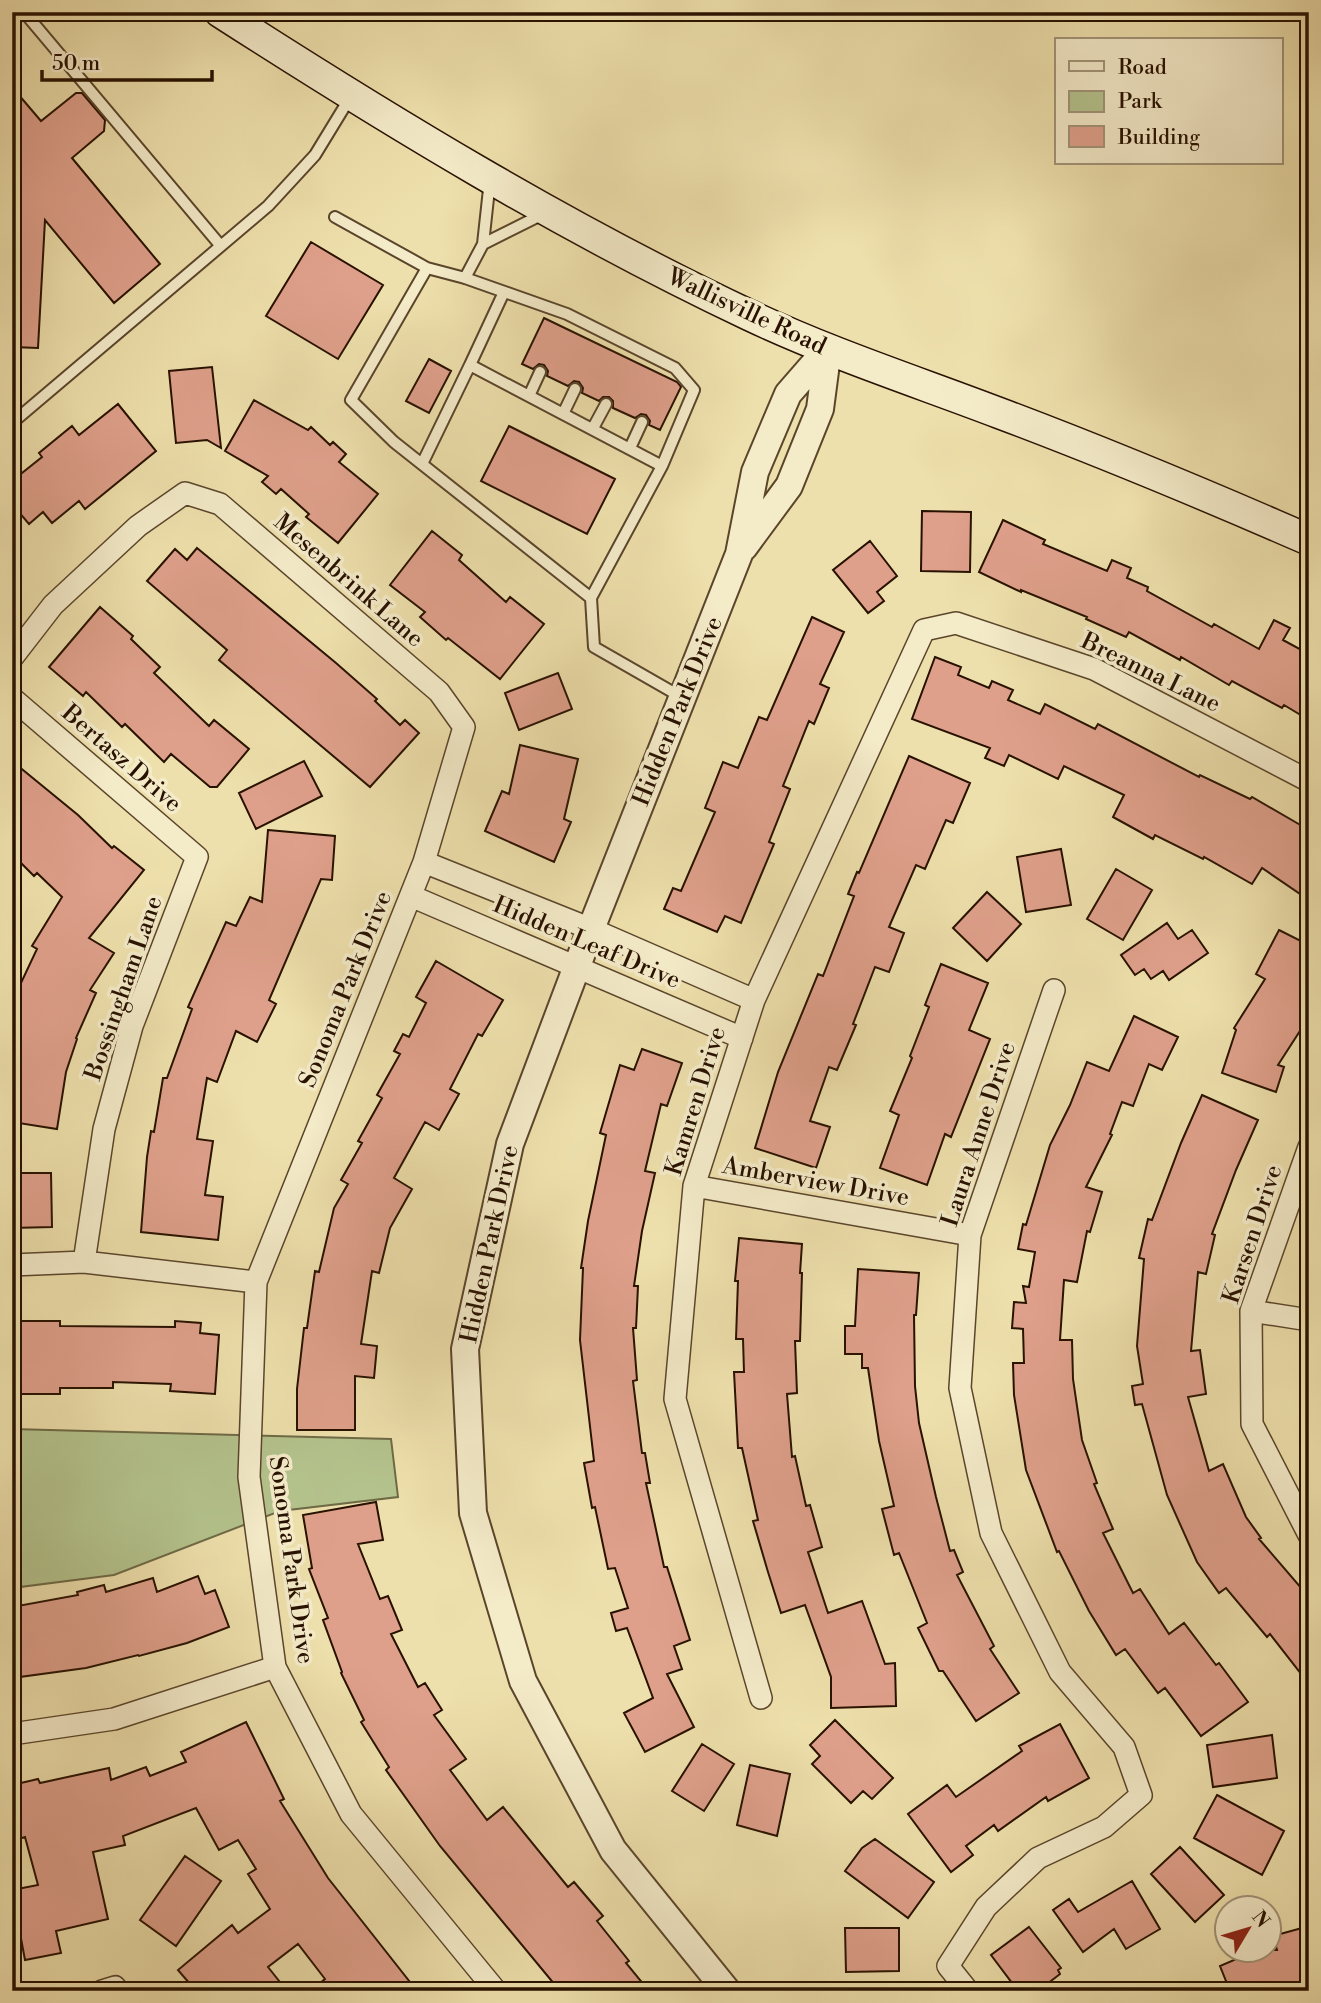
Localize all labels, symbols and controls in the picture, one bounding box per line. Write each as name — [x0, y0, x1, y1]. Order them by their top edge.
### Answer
scale bar — [42, 38, 212, 82]
legend — [1055, 38, 1282, 164]
text: 50 m — [52, 51, 100, 77]
text: Road — [1118, 55, 1167, 81]
text: Park — [1118, 89, 1163, 115]
text: Building — [1117, 125, 1200, 151]
street label: Wallisville Road — [661, 261, 831, 362]
street label: Mesenbrink Lane — [267, 507, 429, 654]
street label: Hidden Park Drive — [626, 612, 730, 811]
street label: Breanna Lane — [1075, 626, 1225, 720]
street label: Bertasz Drive — [54, 698, 187, 819]
street label: Sonoma Park Drive — [293, 887, 399, 1092]
street label: Hidden Leaf Drive — [488, 890, 685, 996]
street label: Bossingham Lane — [78, 892, 170, 1085]
street label: Kamren Drive — [659, 1023, 733, 1179]
street label: Laura Anne Drive — [935, 1038, 1023, 1230]
street label: Hidden Park Drive — [454, 1142, 526, 1346]
street label: Amberview Drive — [719, 1151, 912, 1213]
street label: Karsen Drive — [1216, 1161, 1289, 1307]
street label: Sonoma Park Drive — [262, 1454, 320, 1666]
north arrow — [1212, 1895, 1282, 1965]
text: N — [1247, 1906, 1275, 1932]

